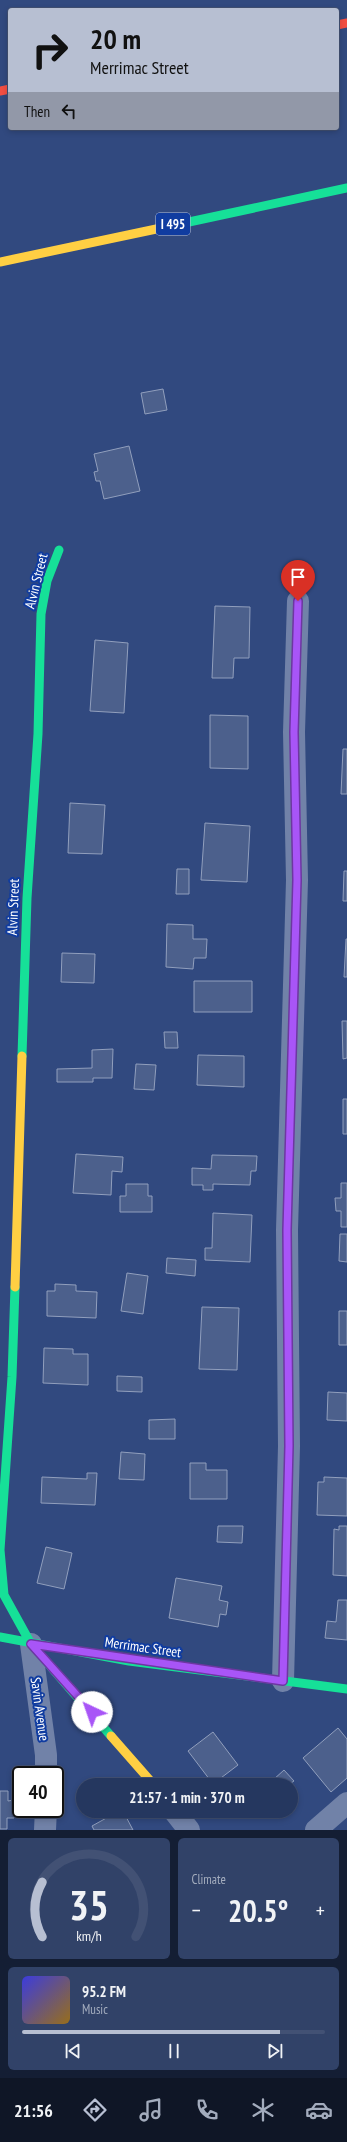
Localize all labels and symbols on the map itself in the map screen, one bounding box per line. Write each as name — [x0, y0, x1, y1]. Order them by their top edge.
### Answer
road number: I 495 — [156, 213, 190, 235]
street label: Alvin Street — [20, 551, 52, 611]
pin — [281, 560, 315, 601]
street label: Alvin Street — [3, 878, 23, 936]
street label: Merrimac Street — [104, 1633, 182, 1661]
street label: Savin Avenue — [27, 1676, 53, 1742]
position arrow — [71, 1691, 113, 1733]
speed limit sign: 40 — [12, 1766, 64, 1818]

